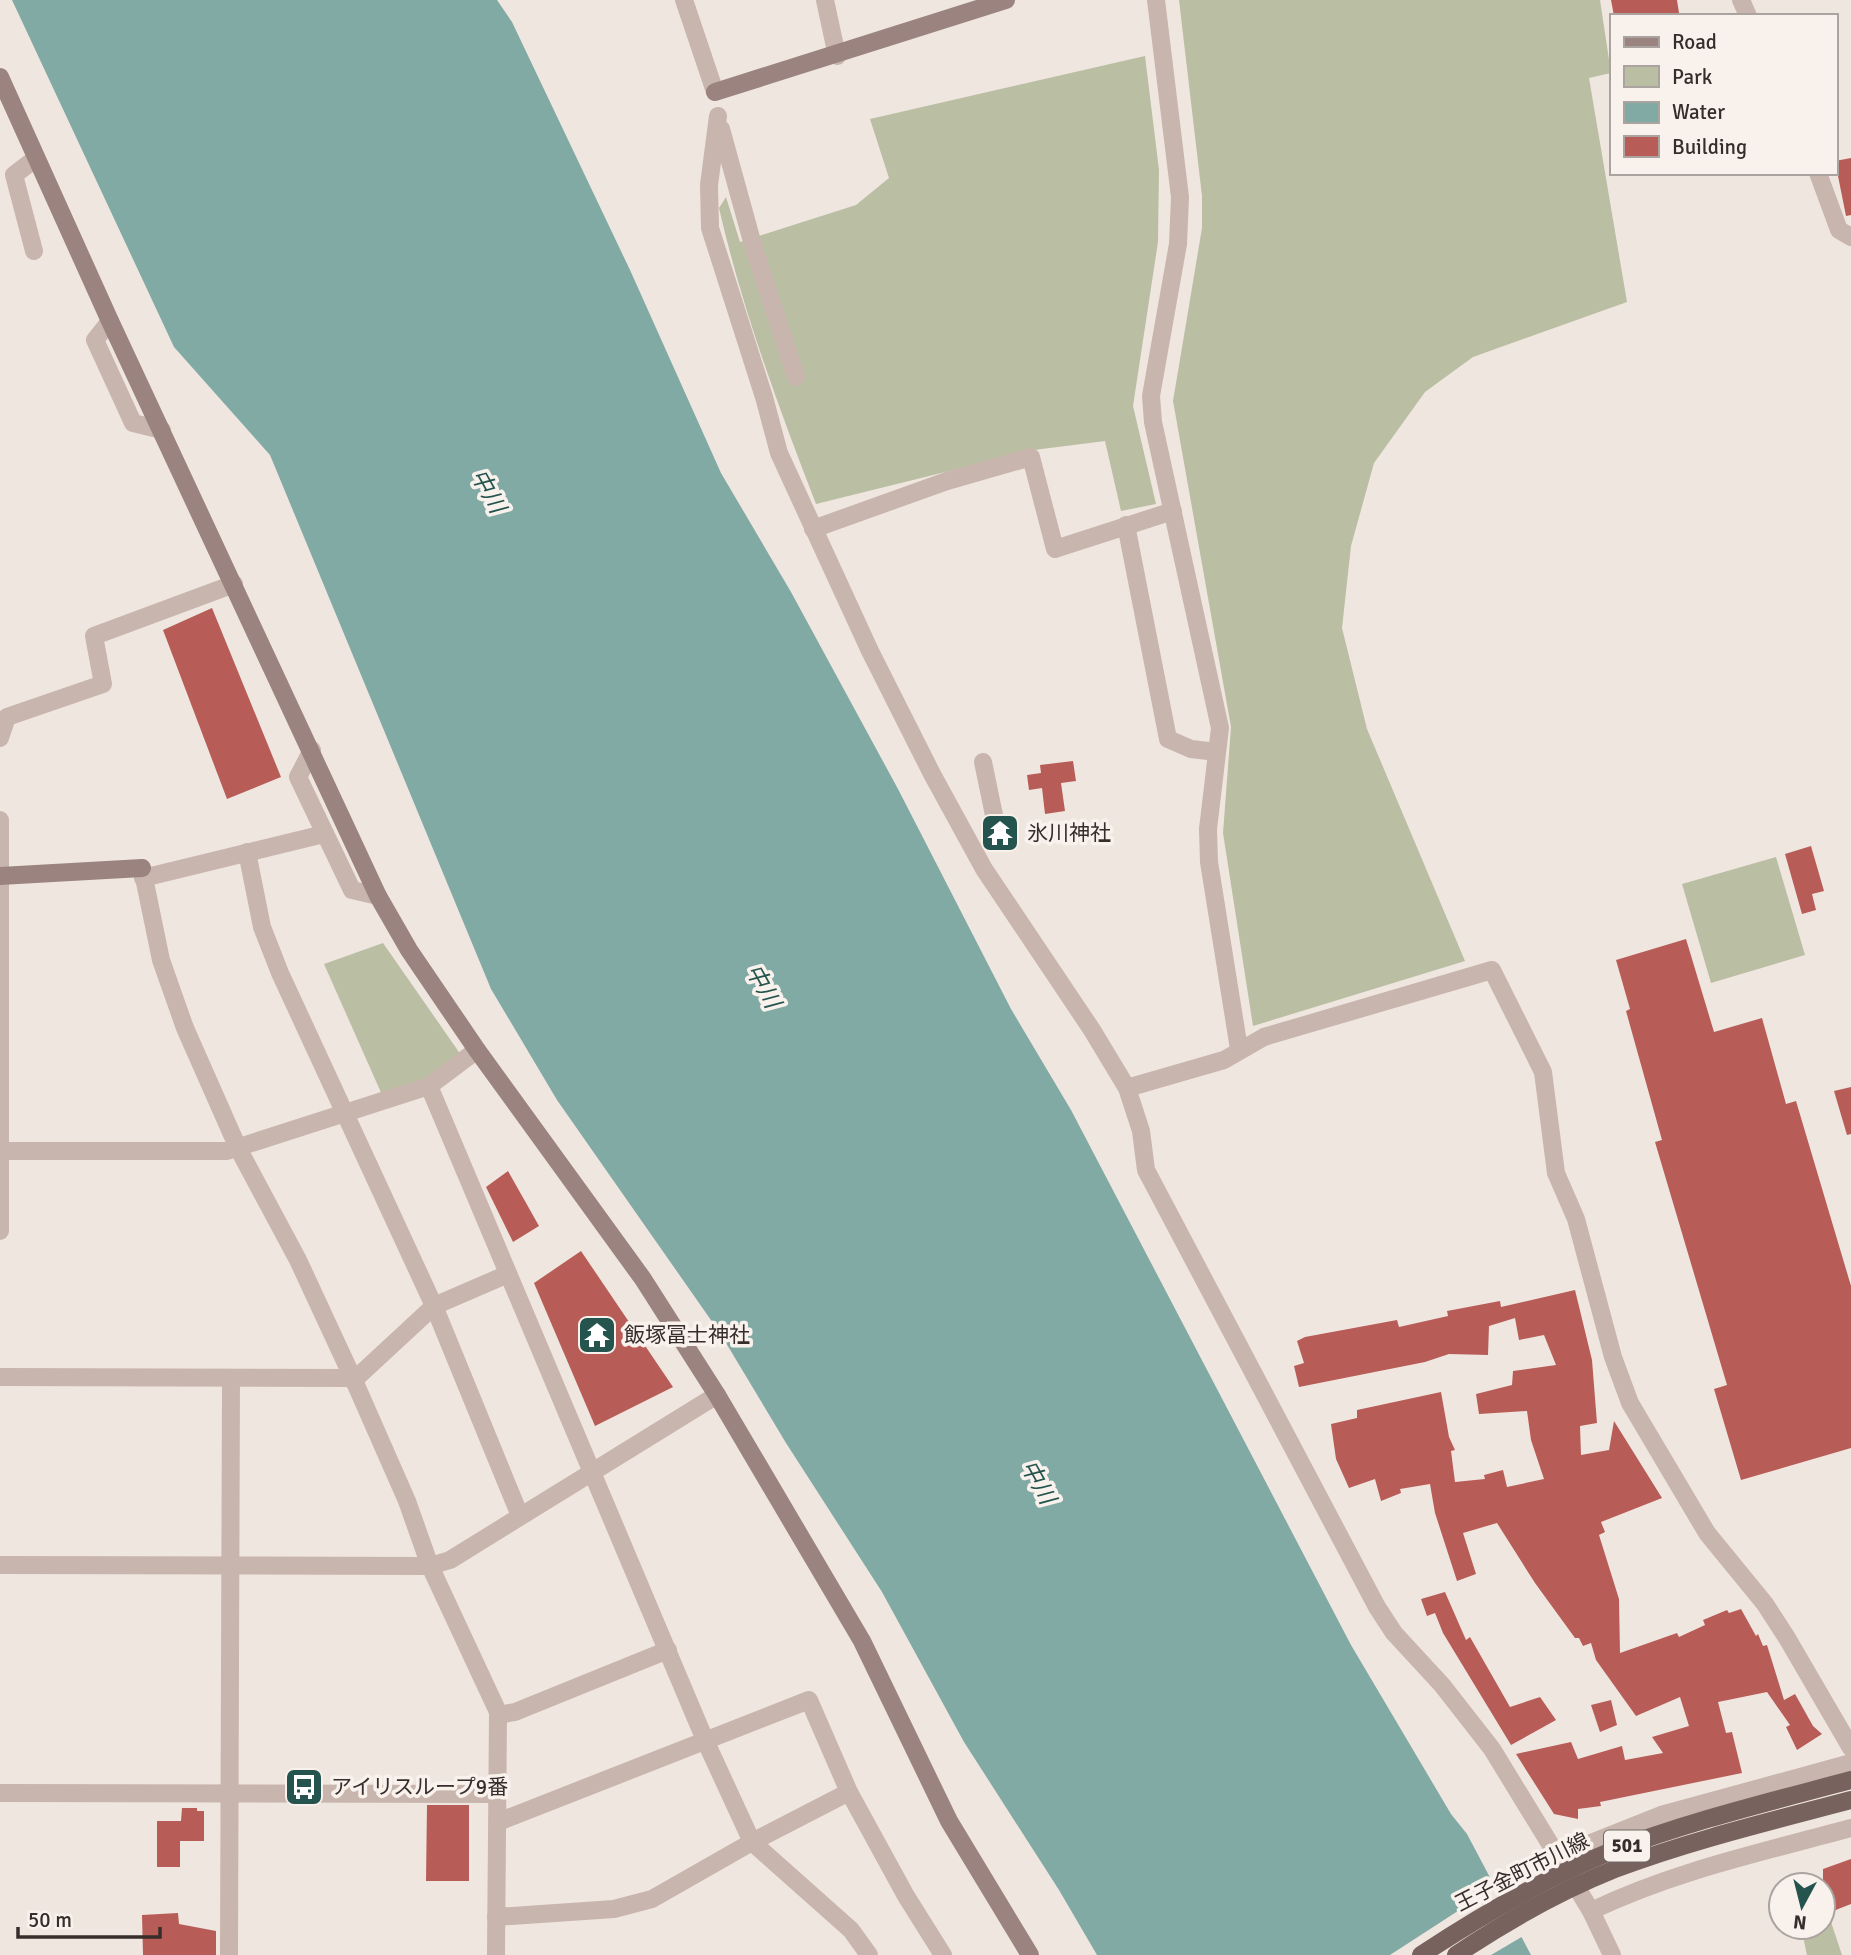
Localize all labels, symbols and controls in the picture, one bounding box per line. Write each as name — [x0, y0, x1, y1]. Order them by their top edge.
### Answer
legend — [1610, 14, 1837, 175]
text: Road — [1672, 29, 1717, 55]
text: Park — [1672, 64, 1713, 90]
text: Water — [1672, 99, 1725, 125]
text: Building — [1672, 134, 1747, 160]
water label: 中川 — [464, 464, 513, 521]
temple icon: 氷川神社 — [979, 812, 1021, 854]
place label: 氷川神社 — [1027, 820, 1111, 846]
water label: 中川 — [739, 959, 788, 1016]
temple icon: 飯塚冨士神社 — [576, 1314, 618, 1356]
place label: 飯塚冨士神社 — [624, 1322, 750, 1348]
water label: 中川 — [1014, 1455, 1063, 1512]
bus stop icon: アイリスループ9番 — [283, 1766, 325, 1808]
place label: アイリスループ9番 — [331, 1774, 508, 1800]
street label: 王子金町市川線 — [1451, 1827, 1593, 1917]
road number: 501 — [1604, 1830, 1650, 1862]
north arrow — [1767, 1871, 1837, 1941]
scale bar — [18, 1896, 159, 1940]
text: 50 m — [28, 1907, 72, 1933]
text: N — [1792, 1909, 1808, 1935]

